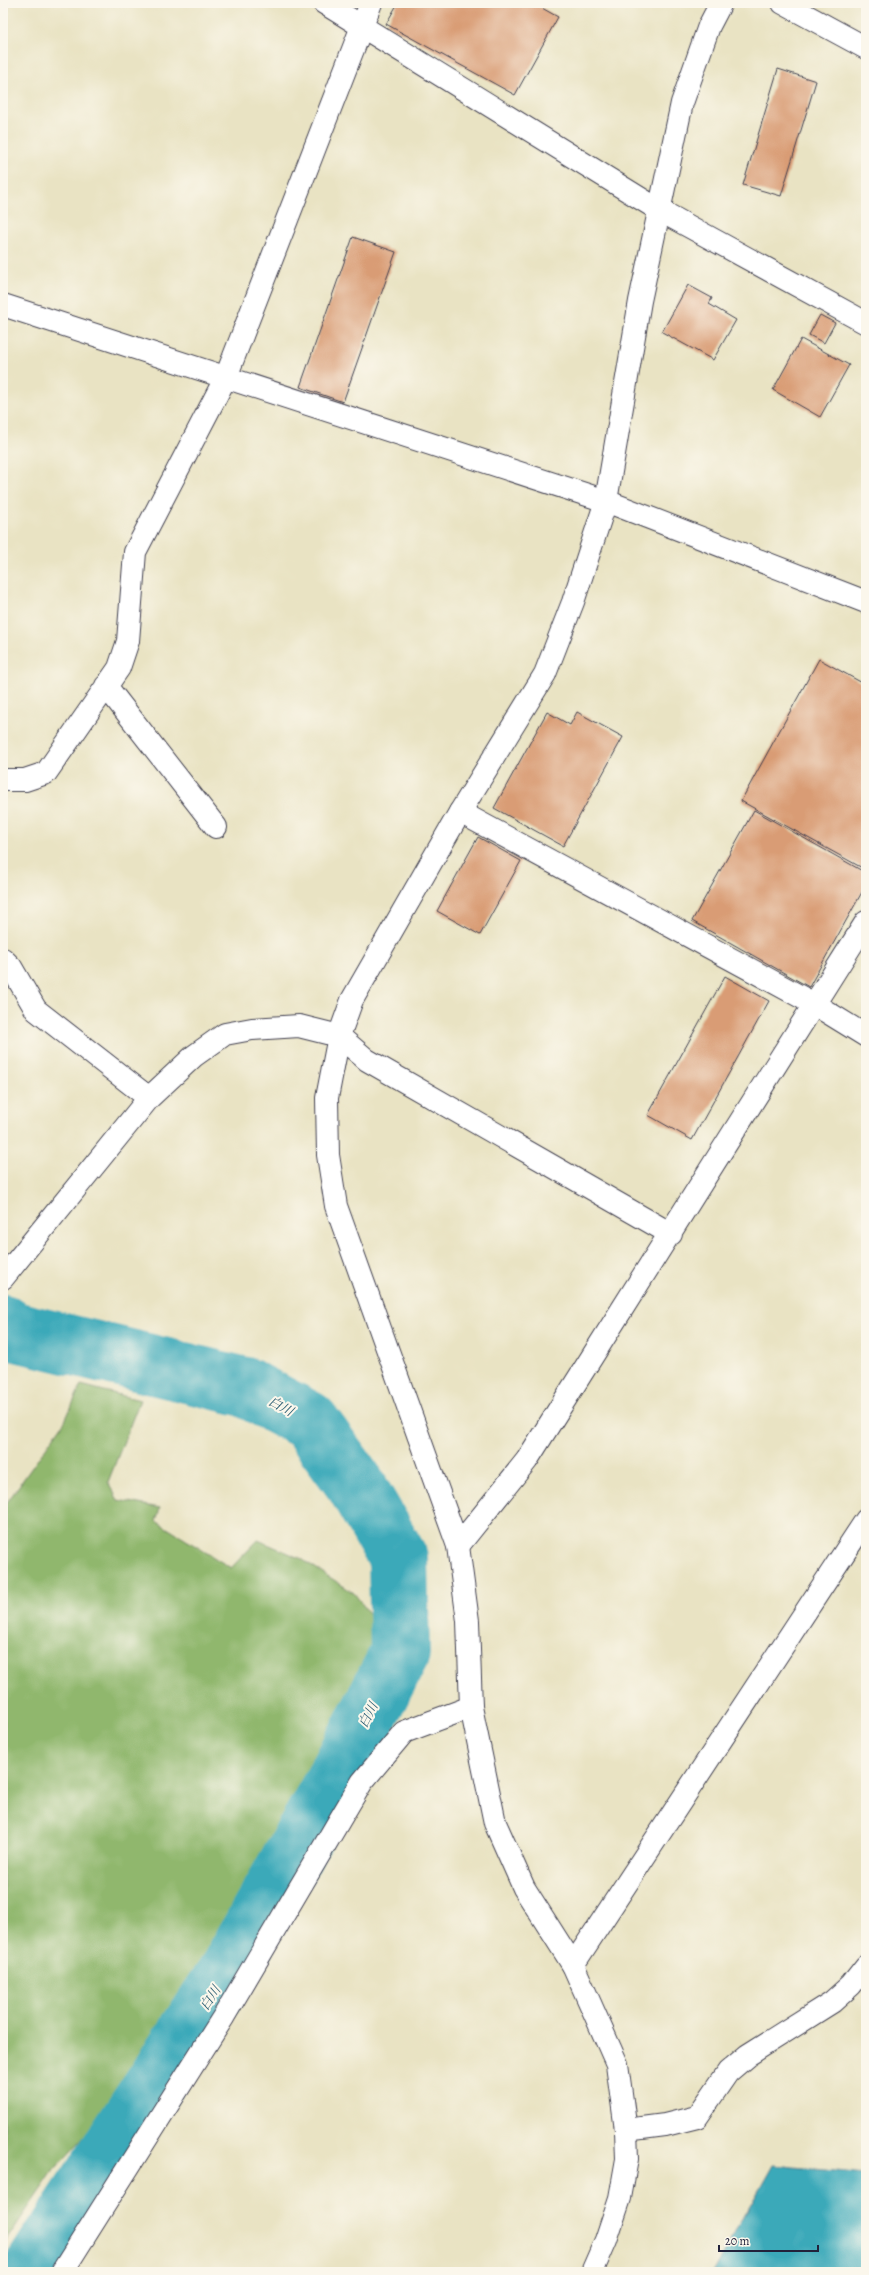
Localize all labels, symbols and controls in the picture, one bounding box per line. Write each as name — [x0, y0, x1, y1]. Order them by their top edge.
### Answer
water label: 白川 — [266, 1392, 298, 1421]
water label: 白川 — [355, 1698, 382, 1730]
water label: 白川 — [196, 1981, 225, 2014]
scale bar — [719, 2227, 818, 2253]
text: 20 m — [725, 2233, 749, 2249]

